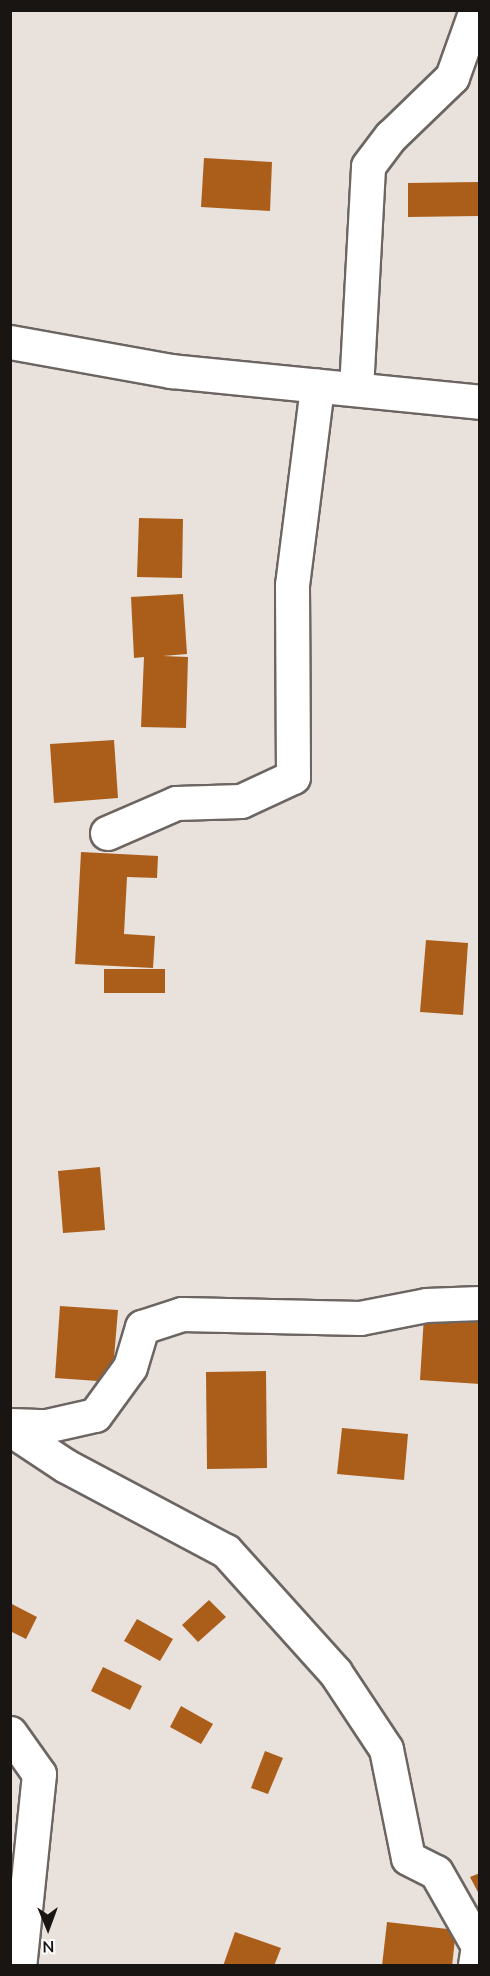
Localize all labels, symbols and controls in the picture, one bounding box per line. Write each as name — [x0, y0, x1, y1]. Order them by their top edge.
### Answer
north arrow — [18, 1898, 78, 1958]
text: N — [42, 1935, 54, 1957]

